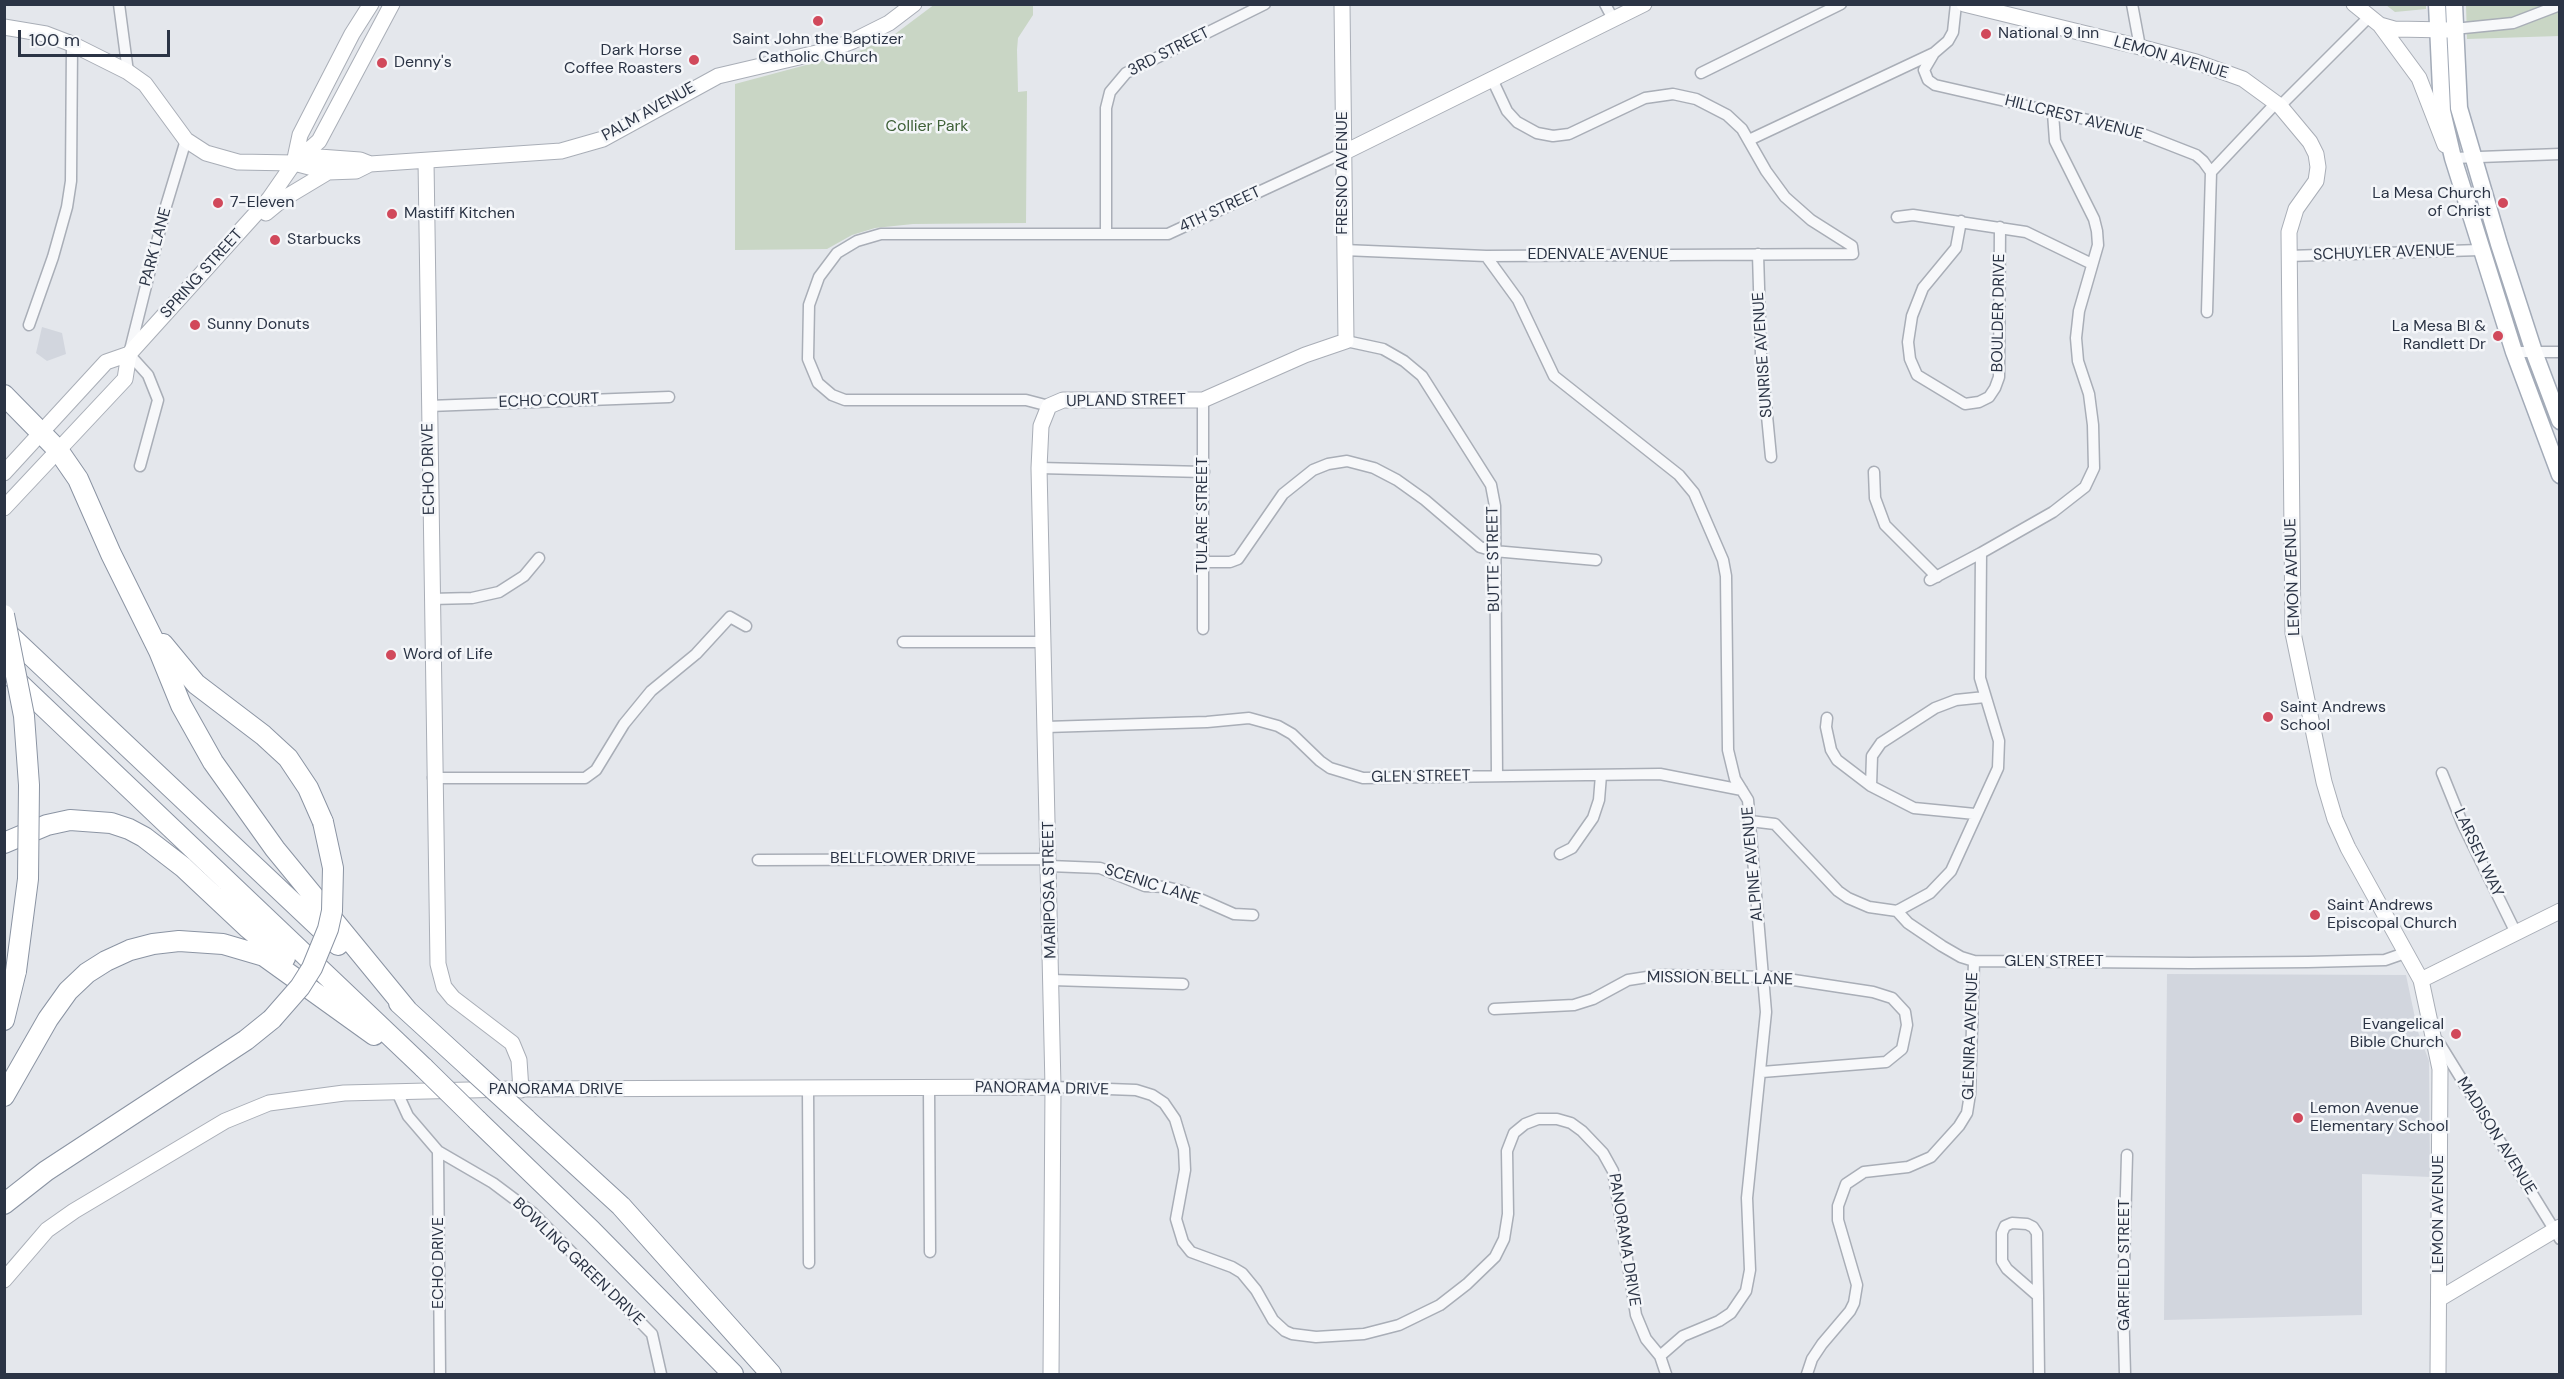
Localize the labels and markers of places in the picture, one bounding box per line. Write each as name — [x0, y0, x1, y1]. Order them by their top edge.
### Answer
marker: Saint John the Baptizer Catholic Church — [811, 14, 825, 28]
place label: National 9 Inn — [1998, 24, 2099, 44]
marker: National 9 Inn — [1979, 27, 1993, 41]
place label: Saint John the Baptizer Catholic Church — [733, 30, 903, 68]
place label: Dark Horse Coffee Roasters — [564, 41, 682, 79]
place label: Denny's — [394, 53, 452, 73]
marker: Dark Horse Coffee Roasters — [687, 53, 701, 67]
marker: Denny's — [375, 56, 389, 70]
place label: La Mesa Church of Christ — [2372, 184, 2491, 222]
place label: 7-Eleven — [230, 193, 294, 213]
marker: 7-Eleven — [211, 196, 225, 210]
marker: La Mesa Church of Christ — [2496, 196, 2510, 210]
place label: Mastiff Kitchen — [404, 204, 515, 224]
marker: Mastiff Kitchen — [385, 207, 399, 221]
place label: Starbucks — [287, 230, 361, 250]
marker: Starbucks — [268, 233, 282, 247]
place label: Sunny Donuts — [207, 315, 310, 335]
place label: La Mesa Bl & Randlett Dr — [2392, 317, 2486, 355]
marker: Sunny Donuts — [188, 318, 202, 332]
marker: La Mesa Bl & Randlett Dr — [2491, 329, 2505, 343]
place label: Word of Life — [403, 645, 493, 665]
marker: Word of Life — [384, 648, 398, 662]
place label: Saint Andrews School — [2280, 698, 2386, 736]
marker: Saint Andrews School — [2261, 710, 2275, 724]
place label: Saint Andrews Episcopal Church — [2327, 896, 2457, 934]
marker: Saint Andrews Episcopal Church — [2308, 908, 2322, 922]
place label: Evangelical Bible Church — [2350, 1015, 2444, 1053]
marker: Evangelical Bible Church — [2449, 1027, 2463, 1041]
place label: Lemon Avenue Elementary School — [2310, 1099, 2448, 1137]
marker: Lemon Avenue Elementary School — [2291, 1111, 2305, 1125]

